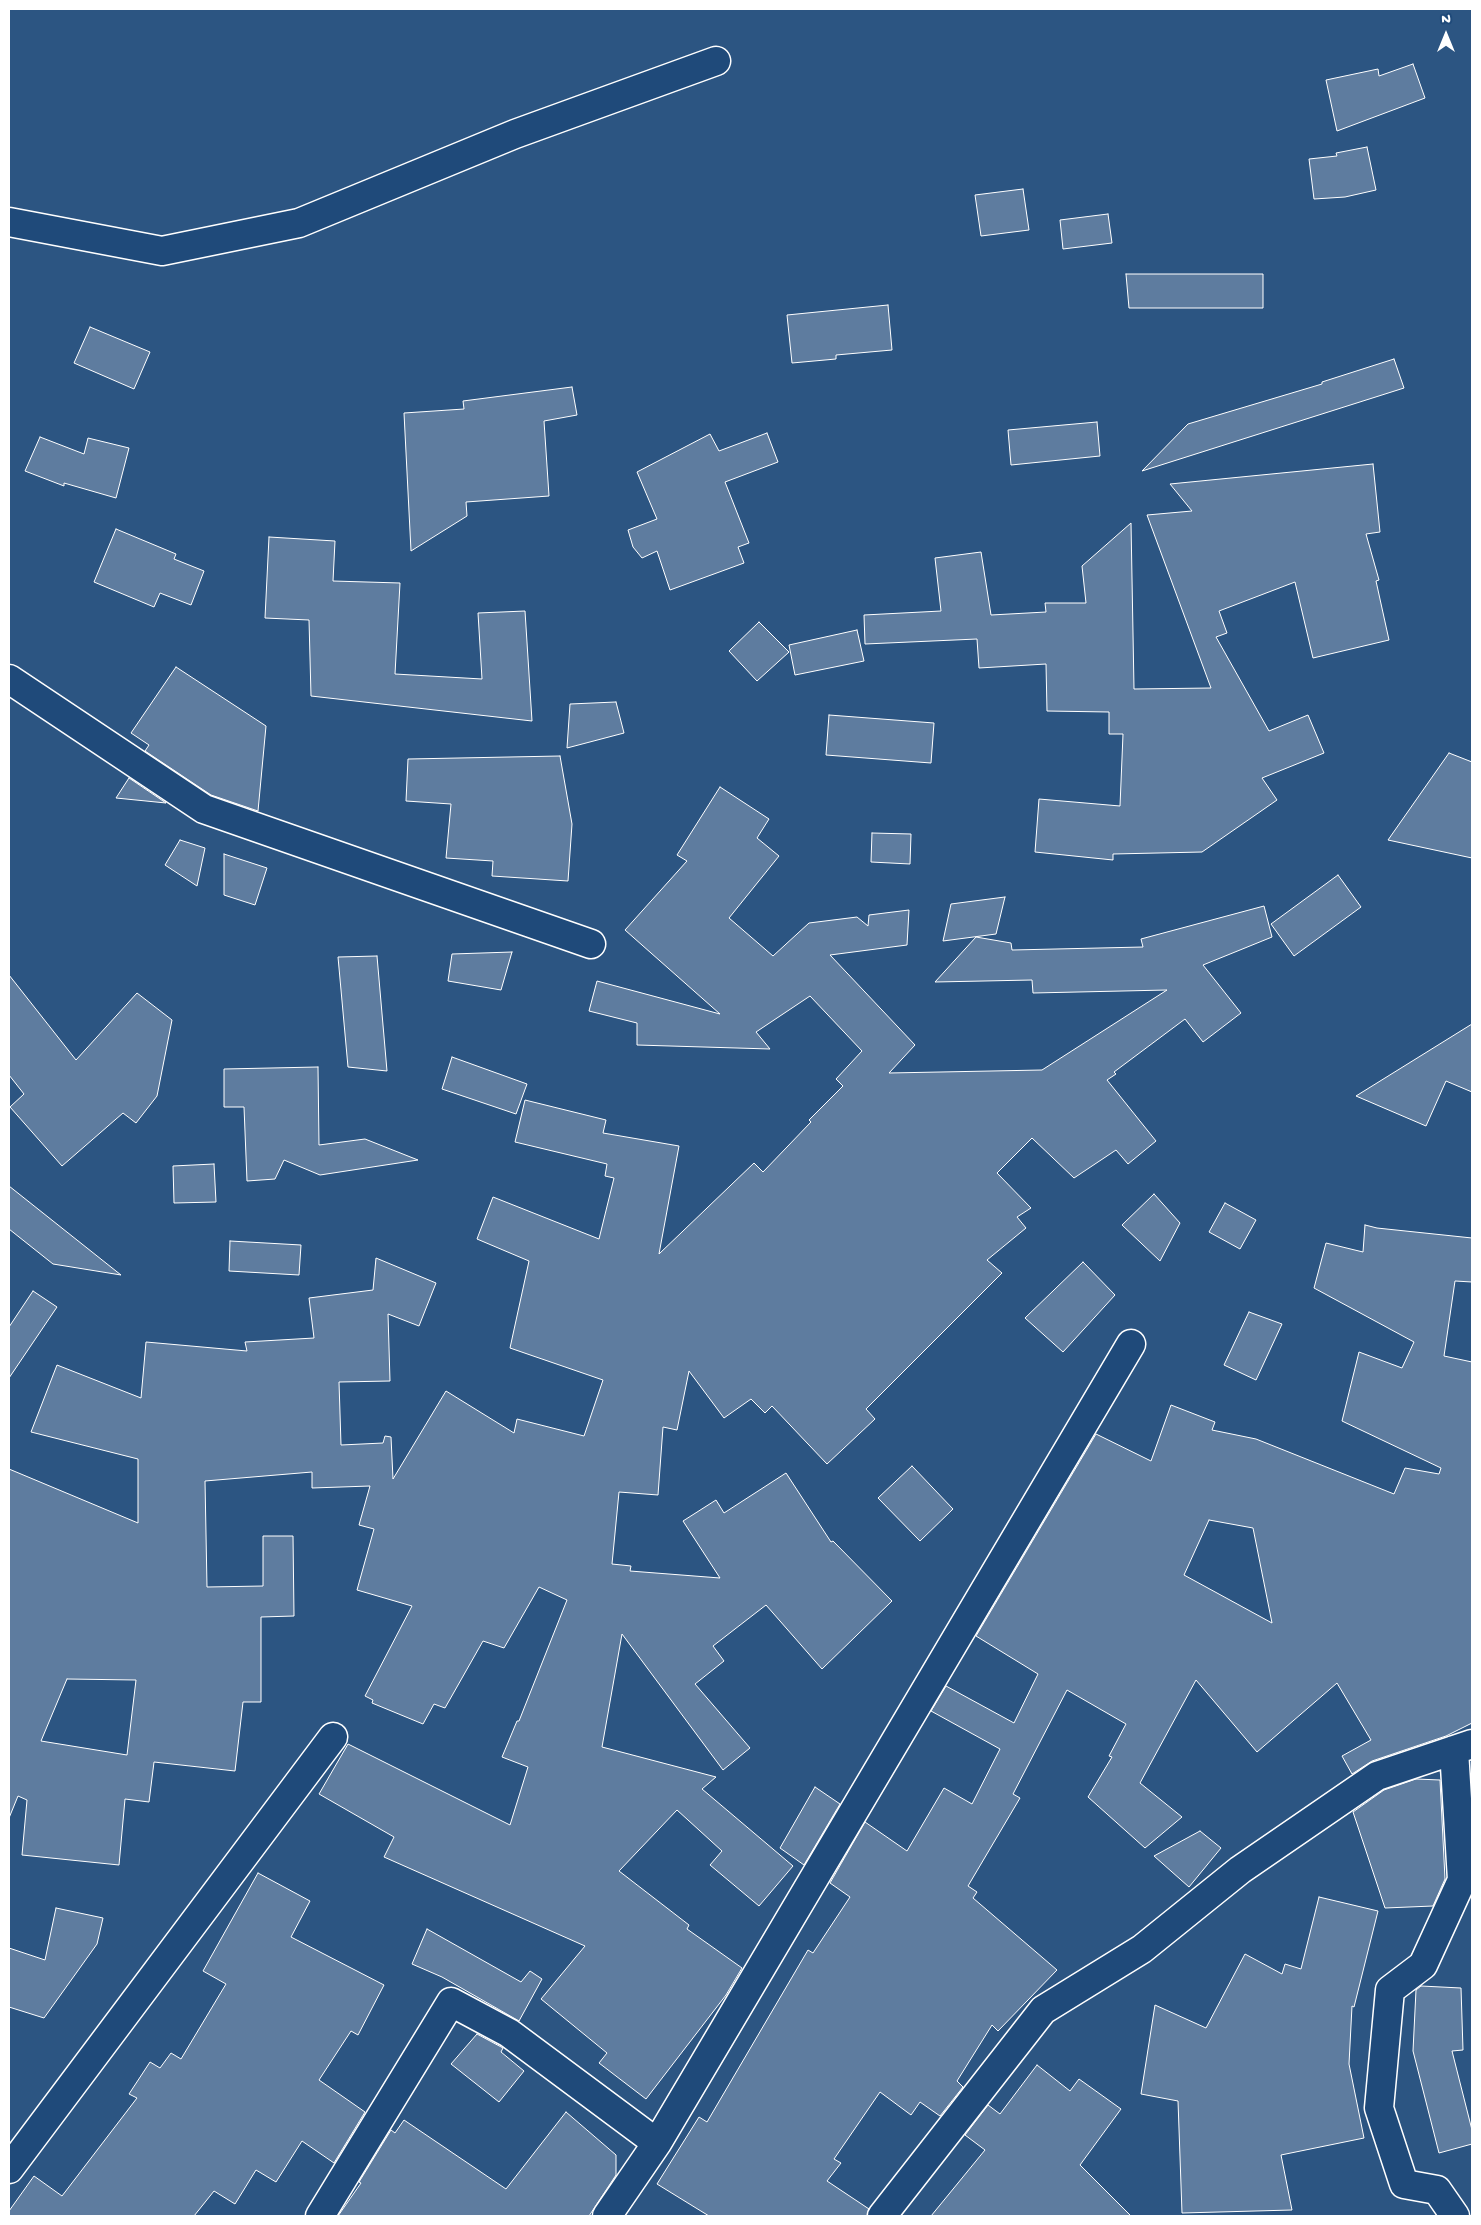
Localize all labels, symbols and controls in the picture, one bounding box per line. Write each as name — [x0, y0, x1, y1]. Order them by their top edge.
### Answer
north arrow — [1421, 10, 1471, 60]
text: N — [1441, 11, 1451, 28]

